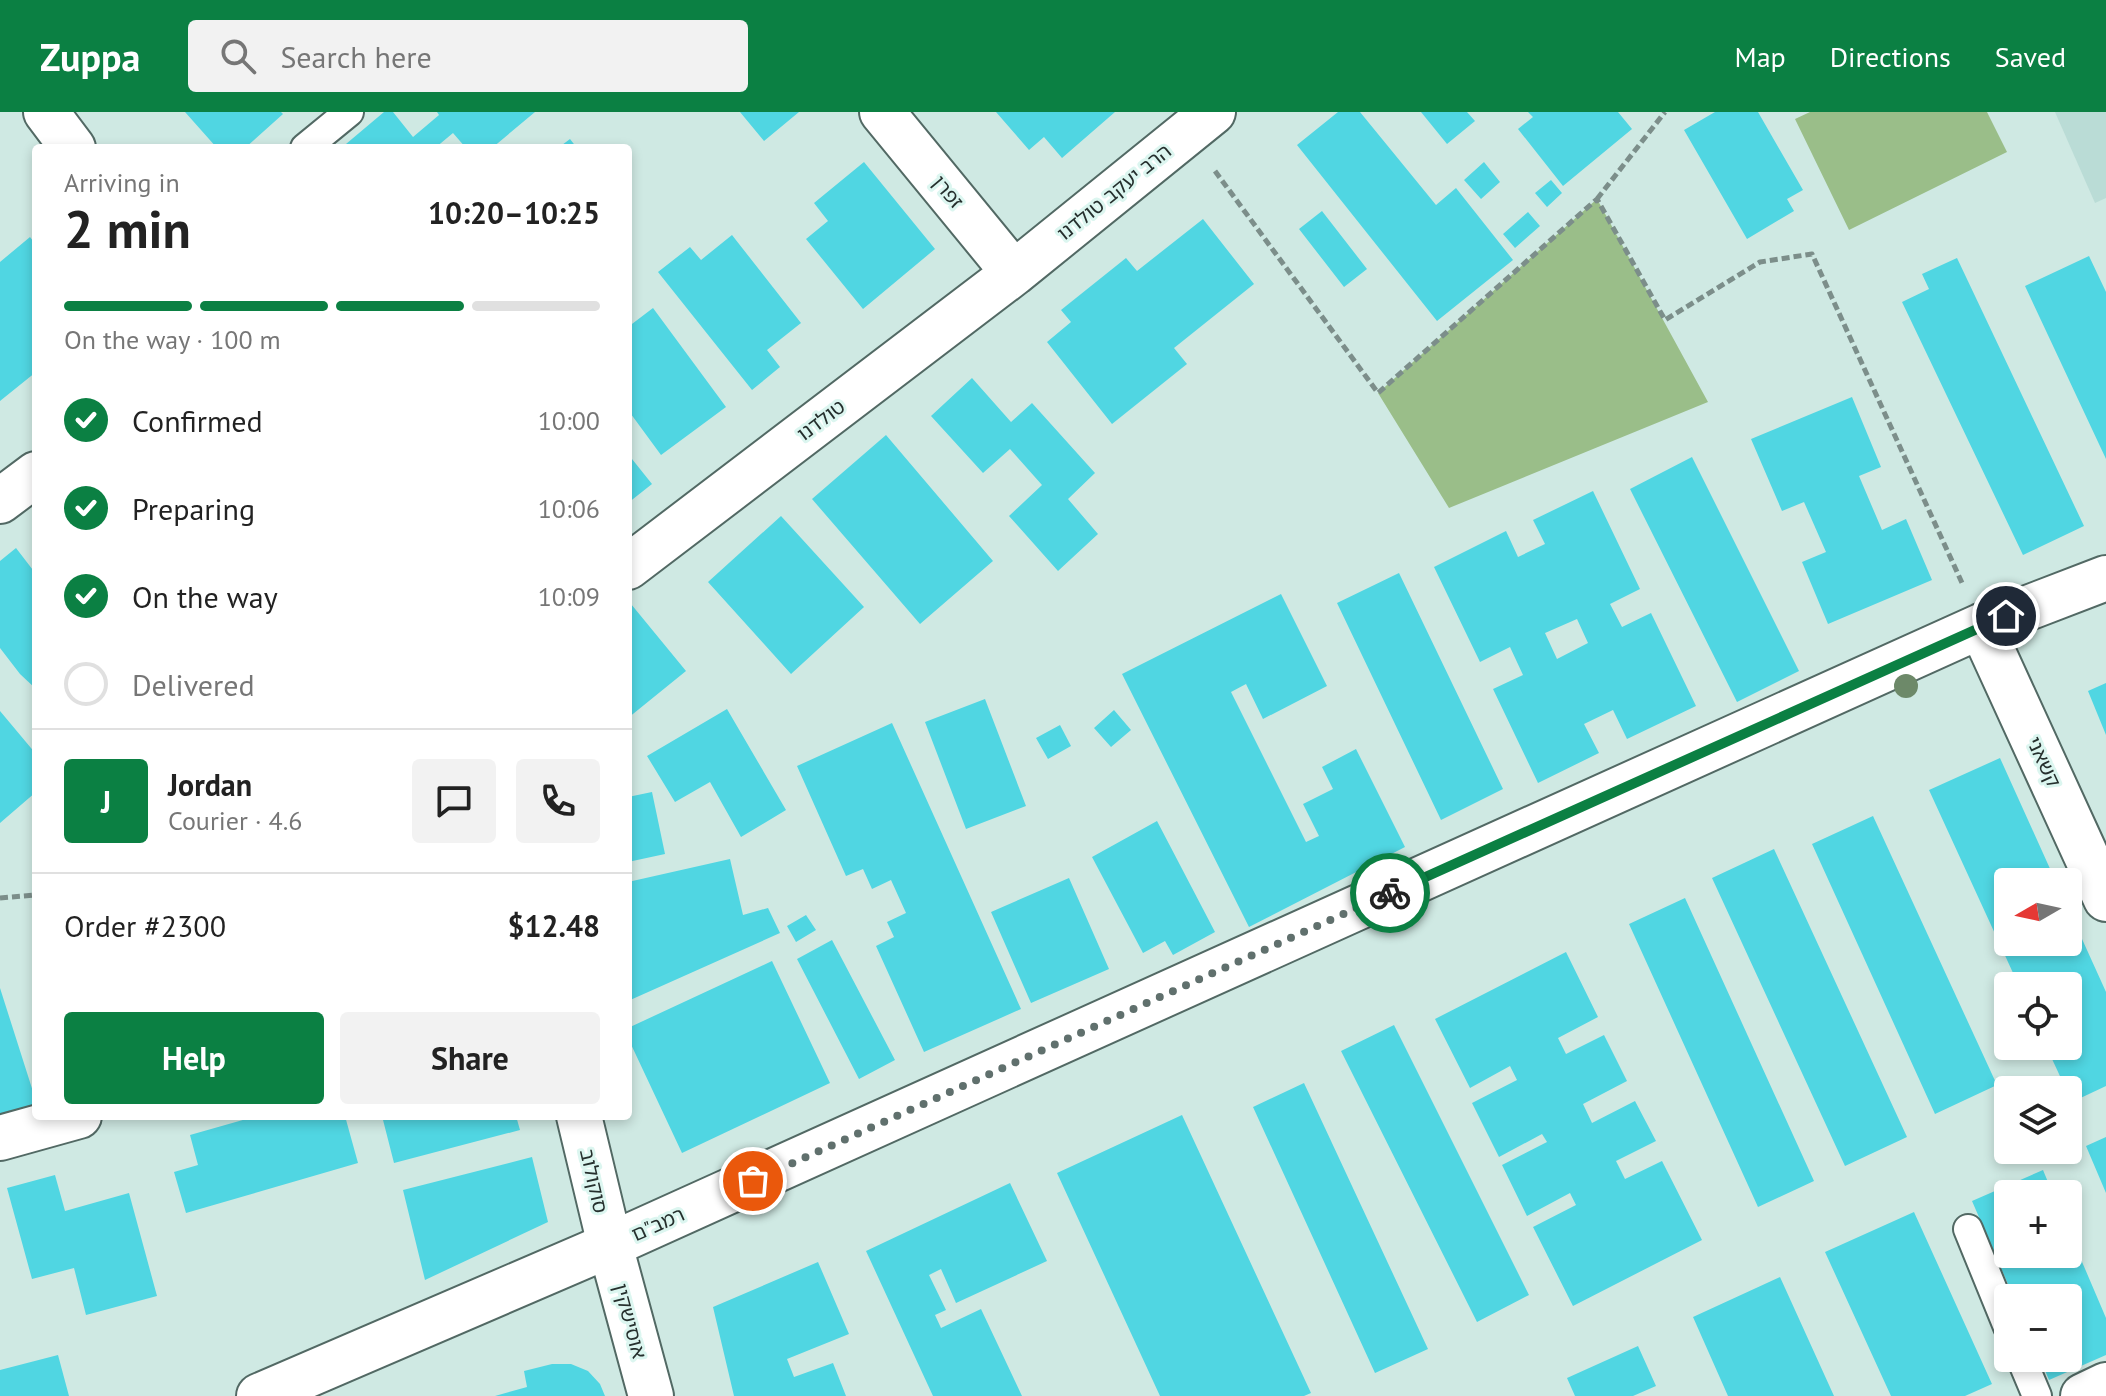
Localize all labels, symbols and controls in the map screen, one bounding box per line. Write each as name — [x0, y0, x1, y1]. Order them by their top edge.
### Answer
search box — [188, 20, 748, 92]
text: Zuppa — [40, 32, 140, 81]
icon: search — [216, 34, 260, 78]
text: Search here — [280, 37, 432, 76]
text: Map — [1735, 38, 1786, 75]
text: Directions — [1830, 38, 1951, 75]
text: Saved — [1995, 38, 2066, 75]
street label: הרב יעקב טולדנו — [1052, 138, 1176, 246]
text: Arriving in — [64, 166, 180, 199]
street label: זפרן — [927, 170, 969, 214]
text: 10:20–10:25 — [428, 193, 600, 232]
text: 2 min — [64, 195, 191, 262]
text: On the way · 100 m — [64, 323, 281, 356]
street label: טולדנו — [792, 393, 850, 447]
icon: check — [64, 398, 108, 442]
text: Confirmed — [132, 401, 263, 440]
text: 10:00 — [538, 404, 600, 437]
icon: check — [64, 486, 108, 530]
text: Preparing — [132, 489, 255, 528]
text: 10:06 — [538, 492, 600, 525]
icon: check — [64, 574, 108, 618]
text: On the way — [132, 577, 278, 616]
text: 10:09 — [538, 580, 600, 613]
pin — [1972, 582, 2040, 650]
icon: home — [1984, 594, 2028, 638]
text: Delivered — [132, 665, 255, 704]
street label: קשאני — [2021, 732, 2067, 792]
button: chat — [412, 759, 496, 843]
button: phone — [516, 759, 600, 843]
text: Jordan — [168, 765, 252, 804]
text: J — [101, 782, 111, 821]
text: Courier · 4.6 — [168, 804, 302, 837]
courier — [1350, 853, 1430, 933]
north arrow — [1994, 868, 2082, 956]
map controls — [1994, 868, 2082, 1372]
icon: bike — [1368, 871, 1412, 915]
text: Order #2300 — [64, 906, 226, 945]
text: $12.48 — [508, 906, 600, 945]
button: locate — [1994, 972, 2082, 1060]
button: Help — [64, 1012, 324, 1104]
button: Share — [340, 1012, 600, 1104]
button: layers — [1994, 1076, 2082, 1164]
street label: סוקולוב — [574, 1146, 614, 1216]
pin — [719, 1147, 787, 1215]
icon: bag — [731, 1159, 775, 1203]
button: + — [1994, 1180, 2082, 1268]
street label: רמב"ם — [627, 1201, 689, 1247]
street label: אוסישקין — [607, 1281, 653, 1361]
button: − — [1994, 1284, 2082, 1372]

